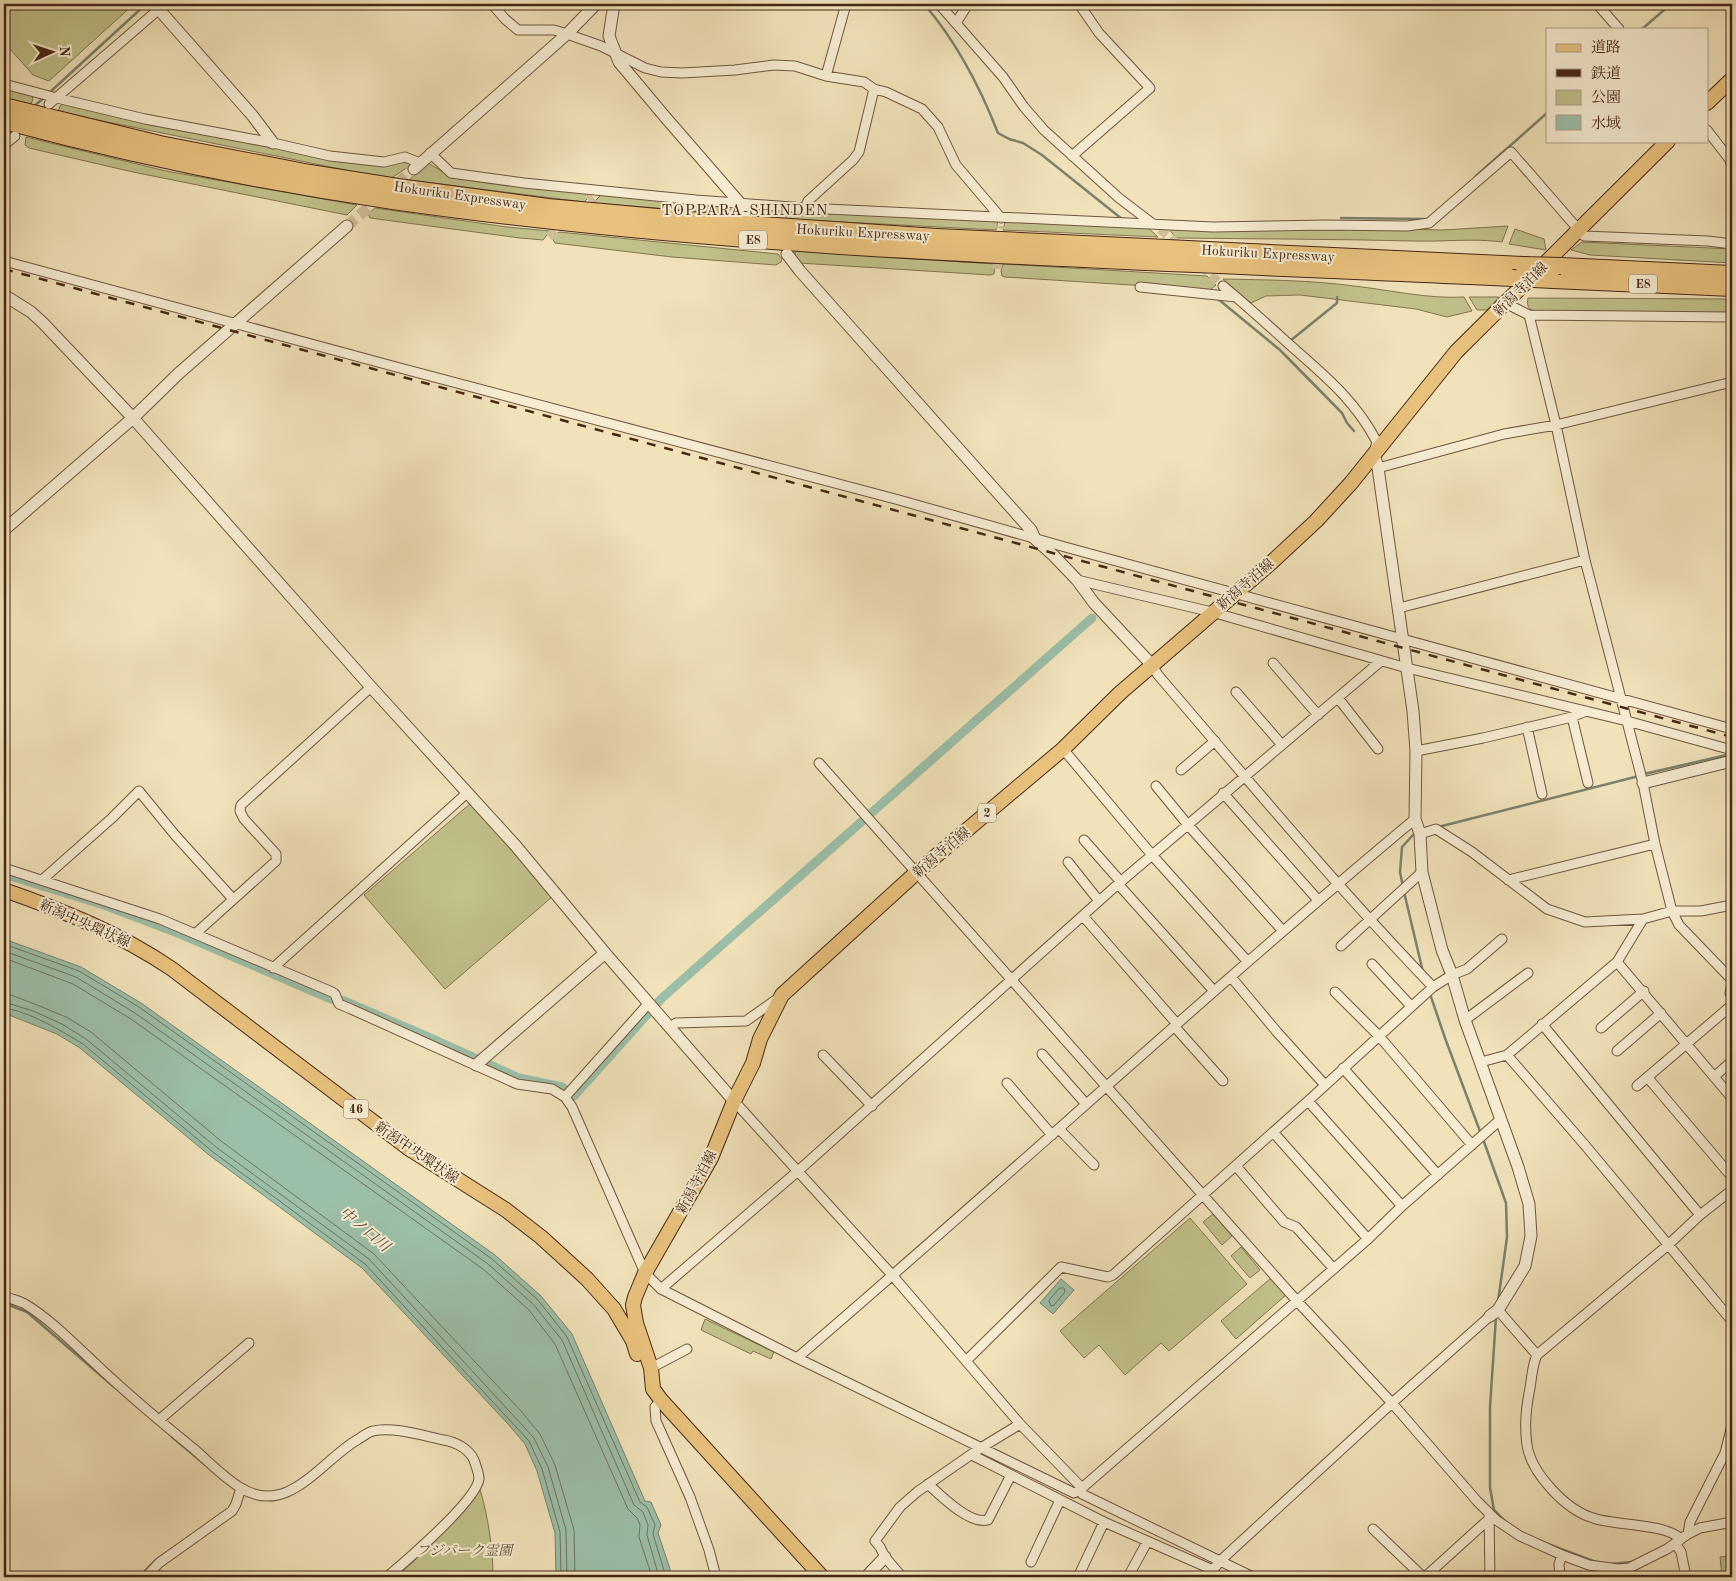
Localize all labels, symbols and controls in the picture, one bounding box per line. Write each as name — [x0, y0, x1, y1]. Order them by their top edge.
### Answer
north arrow — [28, 28, 78, 78]
legend — [1546, 28, 1708, 142]
text: 道路 — [1591, 39, 1621, 56]
text: N — [57, 46, 71, 57]
text: 鉄道 — [1591, 65, 1621, 82]
text: 公園 — [1591, 89, 1621, 106]
text: 水域 — [1591, 115, 1621, 132]
street label: Hokuriku Expressway — [393, 180, 528, 212]
district label: TOPPARA-SHINDEN — [662, 204, 828, 219]
street label: Hokuriku Expressway — [796, 223, 931, 244]
road number: E8 — [739, 230, 767, 250]
street label: Hokuriku Expressway — [1201, 244, 1336, 265]
street label: 新潟寺泊線 — [1490, 259, 1550, 319]
road number: E8 — [1629, 274, 1657, 294]
street label: 新潟寺泊線 — [1214, 556, 1277, 613]
road number: 2 — [978, 804, 996, 822]
street label: 新潟寺泊線 — [910, 824, 973, 881]
street label: 新潟中央環状線 — [37, 897, 133, 950]
road number: 46 — [344, 1100, 368, 1118]
street label: 新潟中央環状線 — [372, 1119, 462, 1186]
street label: 新潟寺泊線 — [673, 1148, 719, 1217]
water label: 中ノ口川 — [336, 1204, 395, 1256]
park label: フジパーク霊園 — [416, 1543, 514, 1558]

